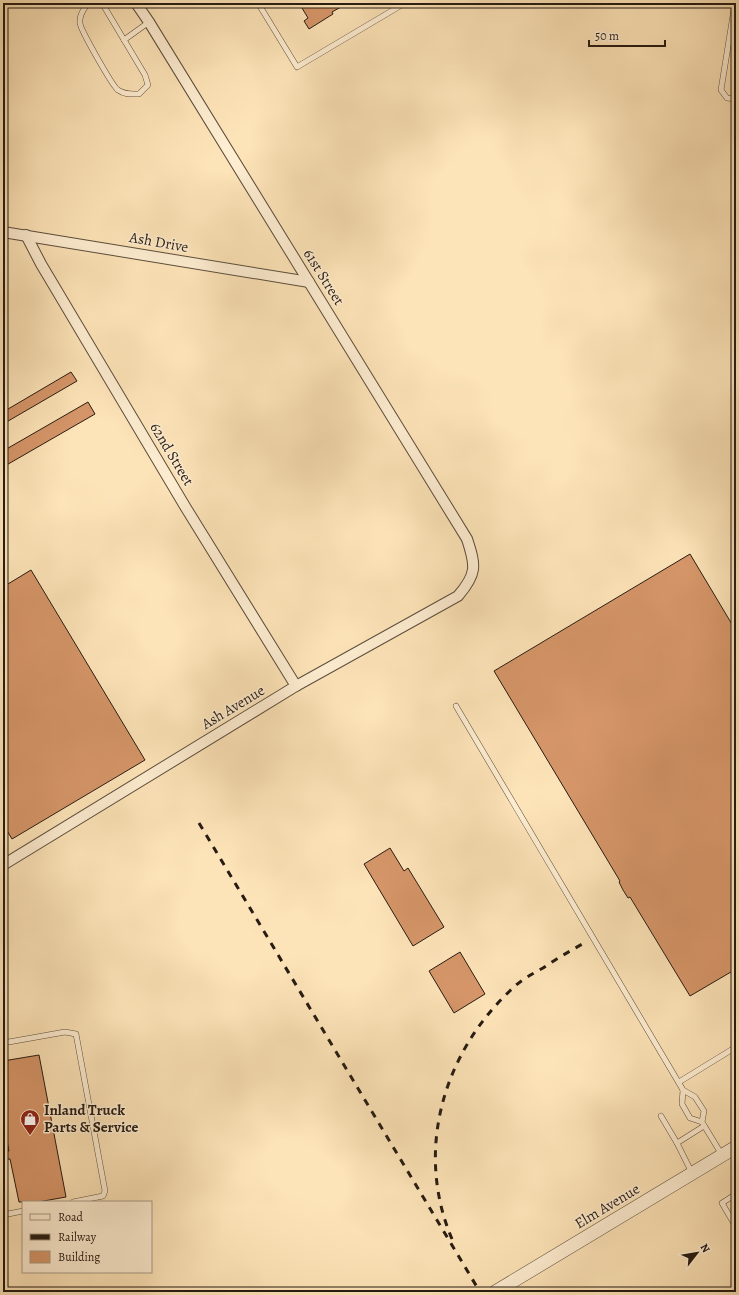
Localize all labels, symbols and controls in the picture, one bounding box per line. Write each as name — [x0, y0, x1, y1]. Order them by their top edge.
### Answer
scale bar — [589, 22, 665, 48]
text: 50 m — [595, 28, 619, 44]
street label: Ash Drive — [127, 227, 190, 257]
street label: 61st Street — [299, 245, 349, 309]
street label: 62nd Street — [145, 419, 199, 489]
street label: Ash Avenue — [197, 680, 269, 734]
place label: Inland Truck Parts & Service — [44, 1100, 139, 1137]
shop icon: Inland Truck Parts & Service — [19, 1108, 41, 1136]
street label: Elm Avenue — [571, 1179, 644, 1233]
legend — [22, 1201, 152, 1273]
text: Road — [58, 1209, 84, 1225]
text: Railway — [58, 1229, 97, 1245]
north arrow — [677, 1233, 717, 1273]
text: N — [697, 1241, 714, 1255]
text: Building — [58, 1249, 100, 1265]

